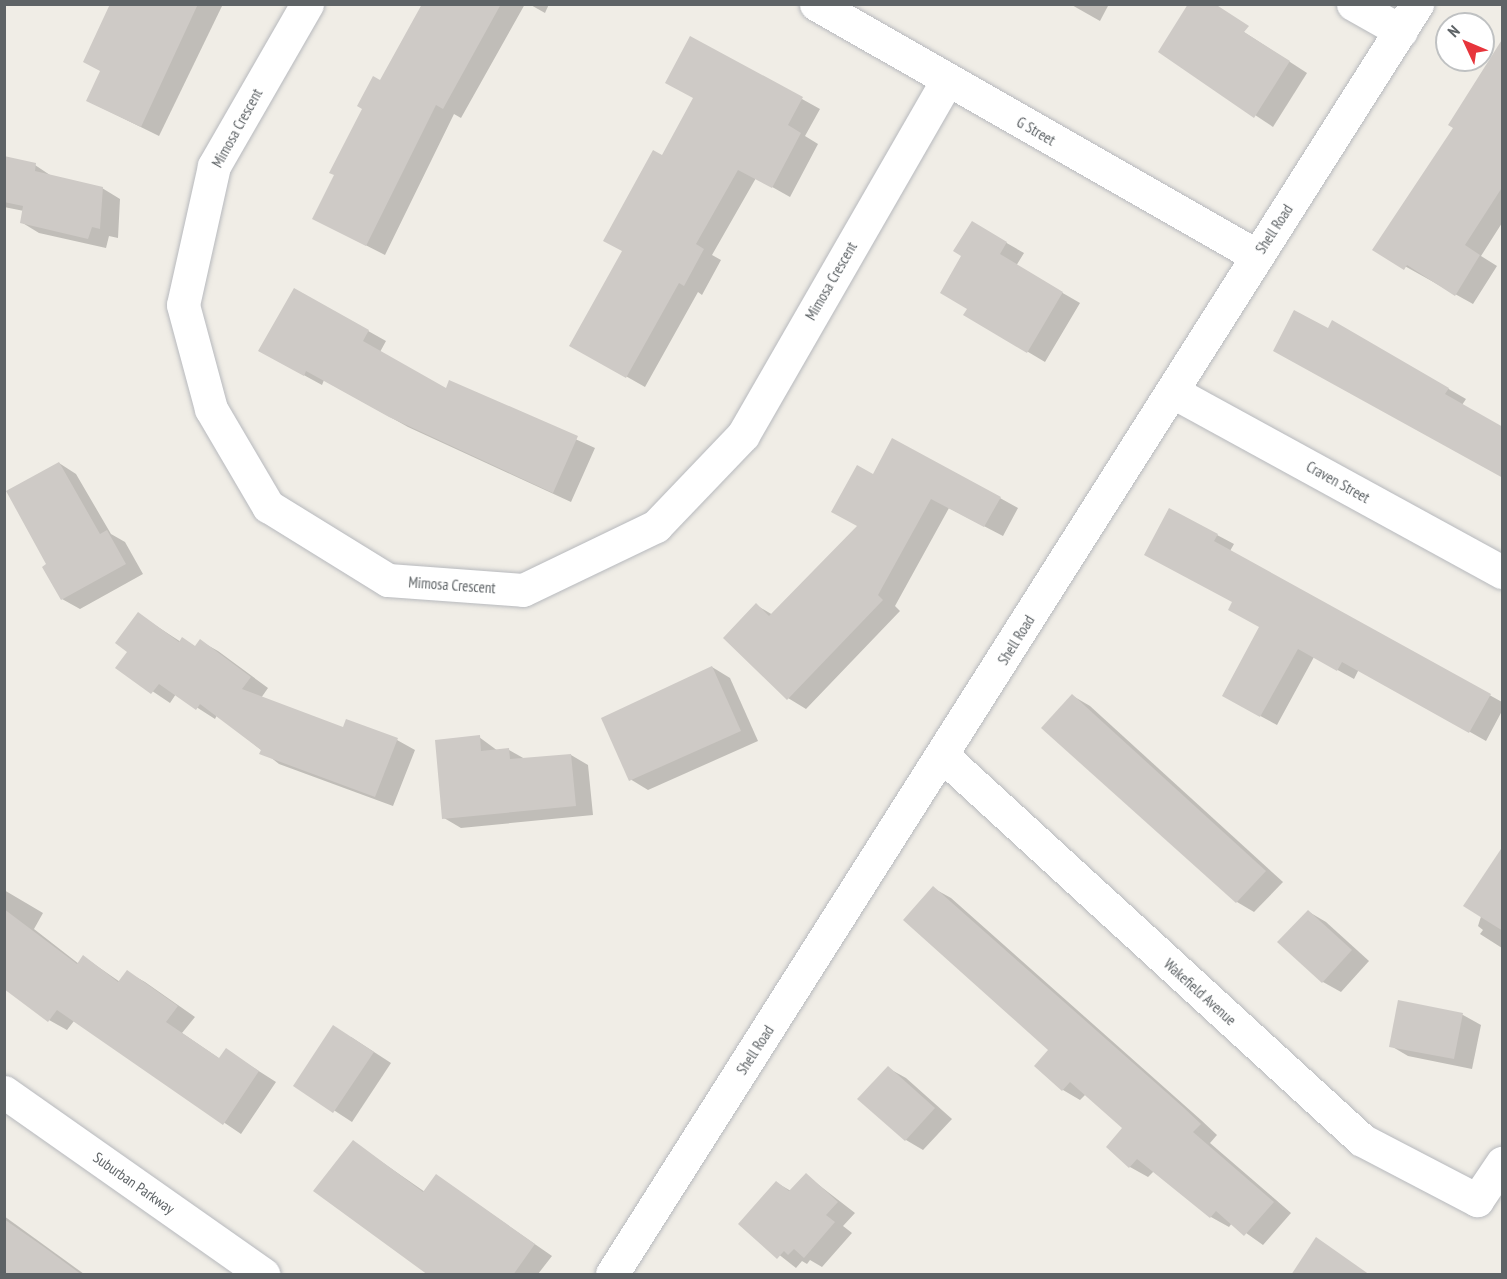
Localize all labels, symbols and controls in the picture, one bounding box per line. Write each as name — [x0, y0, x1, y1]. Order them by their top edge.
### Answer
north arrow — [1435, 12, 1495, 72]
text: N — [1443, 21, 1464, 41]
street label: Mimosa Crescent — [208, 85, 266, 171]
street label: G Street — [1013, 113, 1059, 149]
street label: Shell Road — [1251, 201, 1297, 257]
street label: Mimosa Crescent — [801, 239, 861, 323]
street label: Craven Street — [1303, 457, 1373, 507]
street label: Mimosa Crescent — [408, 573, 496, 597]
street label: Shell Road — [994, 612, 1038, 668]
street label: Wakefield Avenue — [1160, 955, 1240, 1029]
street label: Shell Road — [732, 1022, 778, 1078]
street label: Suburban Parkway — [90, 1148, 178, 1218]

